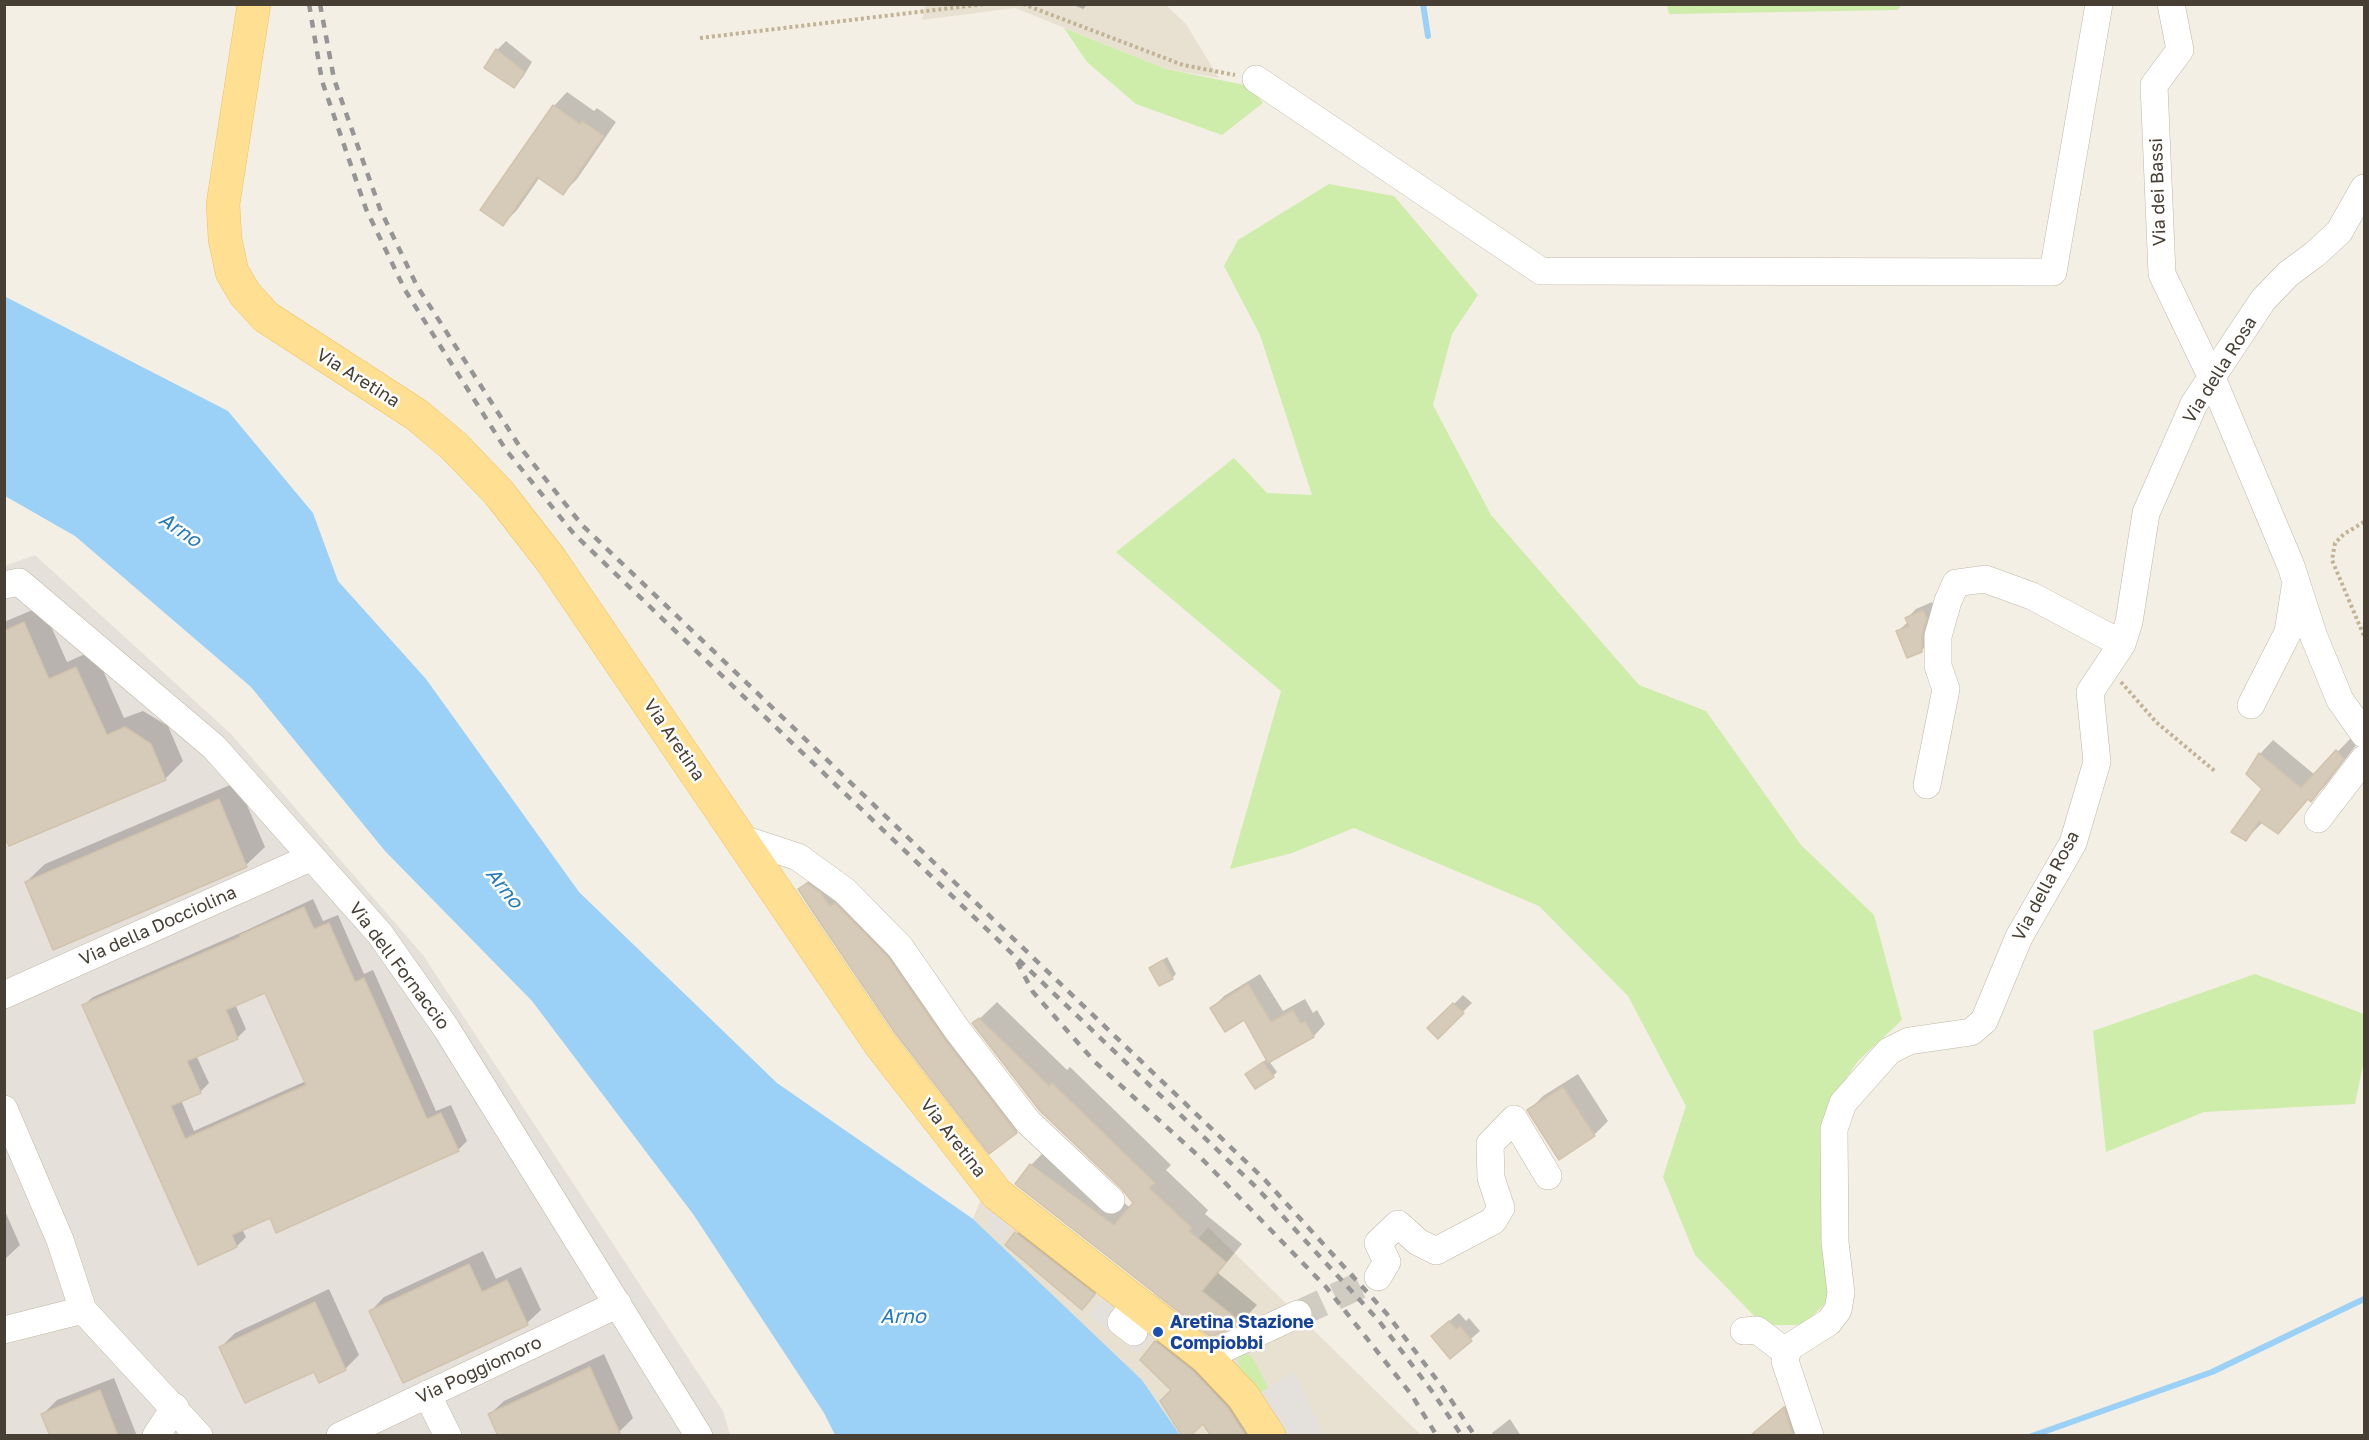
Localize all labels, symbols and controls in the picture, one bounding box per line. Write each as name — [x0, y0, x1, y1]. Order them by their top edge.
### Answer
street label: Via dei Bassi — [2145, 137, 2171, 247]
street label: Via della Rosa — [2179, 313, 2261, 427]
street label: Via Aretina — [312, 344, 404, 412]
water label: Arno — [154, 507, 206, 553]
street label: Via Aretina — [639, 695, 709, 785]
street label: Via della Rosa — [2008, 827, 2084, 945]
water label: Arno — [481, 863, 527, 913]
street label: Via della Docciolina — [76, 882, 240, 970]
street label: Via dell Fornaccio — [344, 898, 454, 1034]
street label: Via Aretina — [916, 1094, 990, 1182]
water label: Arno — [880, 1305, 926, 1329]
place label: Aretina Stazione Compiobbi — [1170, 1311, 1314, 1354]
marker: Aretina Stazione Compiobbi — [1151, 1325, 1165, 1339]
street label: Via Poggiomoro — [413, 1331, 545, 1409]

